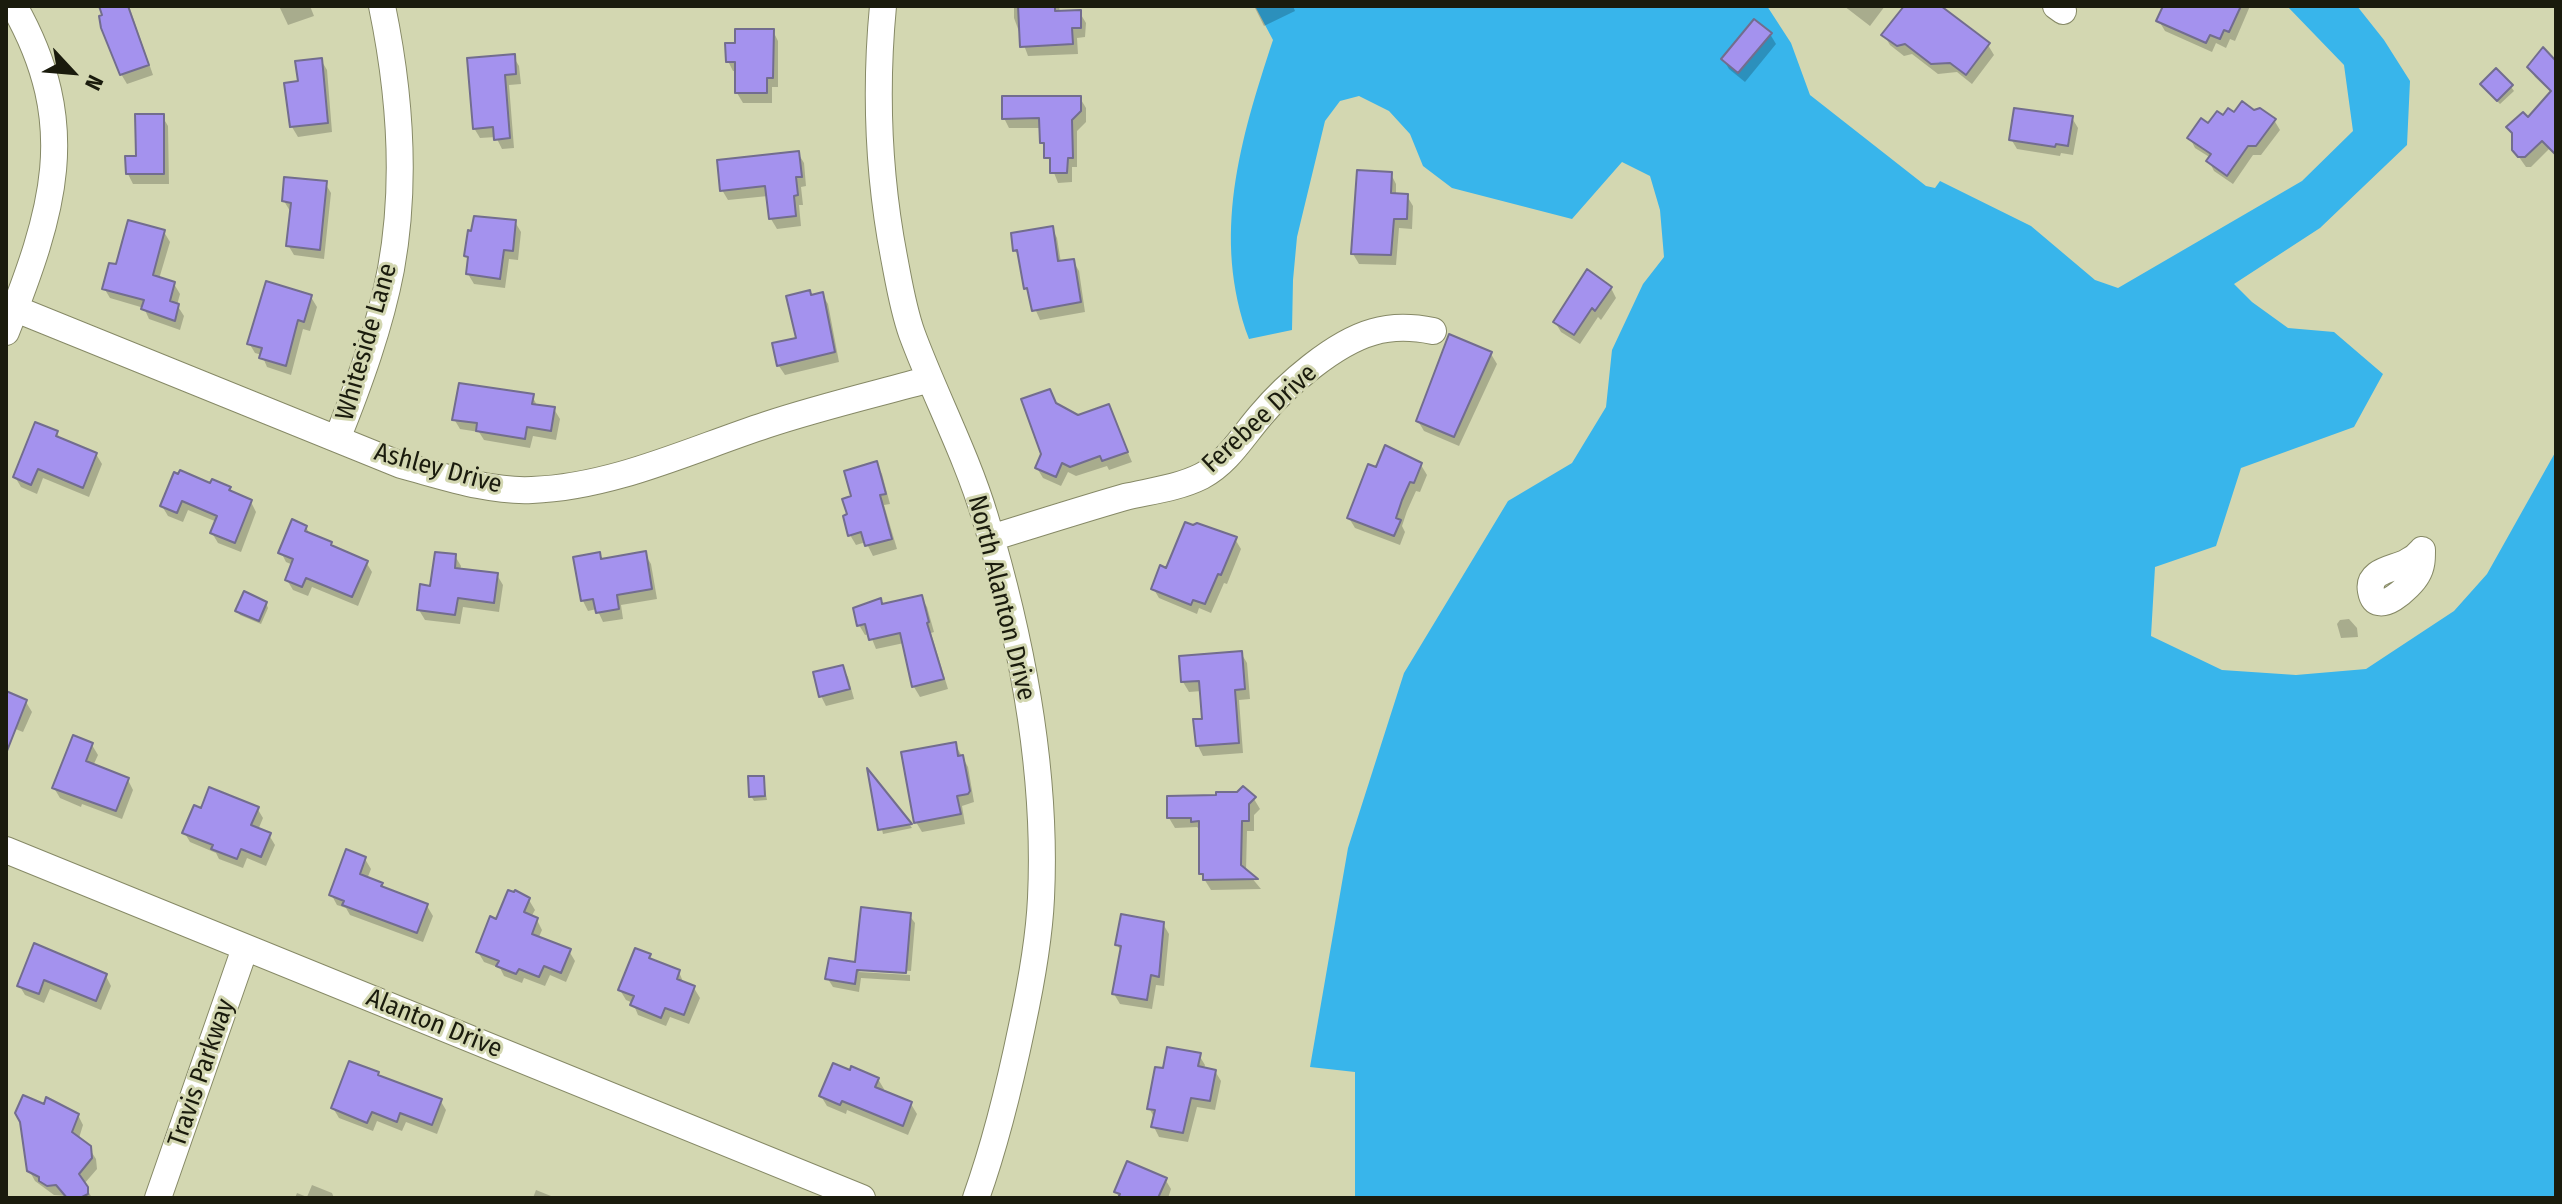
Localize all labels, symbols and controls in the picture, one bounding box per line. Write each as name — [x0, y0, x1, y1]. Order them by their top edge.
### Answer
north arrow — [32, 32, 112, 112]
text: N — [79, 71, 109, 95]
street label: Whiteside Lane — [330, 260, 404, 424]
street label: Ferebee Drive — [1196, 358, 1324, 480]
street label: Ashley Drive — [371, 437, 505, 501]
street label: North Alanton Drive — [960, 492, 1042, 704]
street label: Alanton Drive — [362, 983, 506, 1065]
street label: Travis Parkway — [162, 995, 242, 1151]

